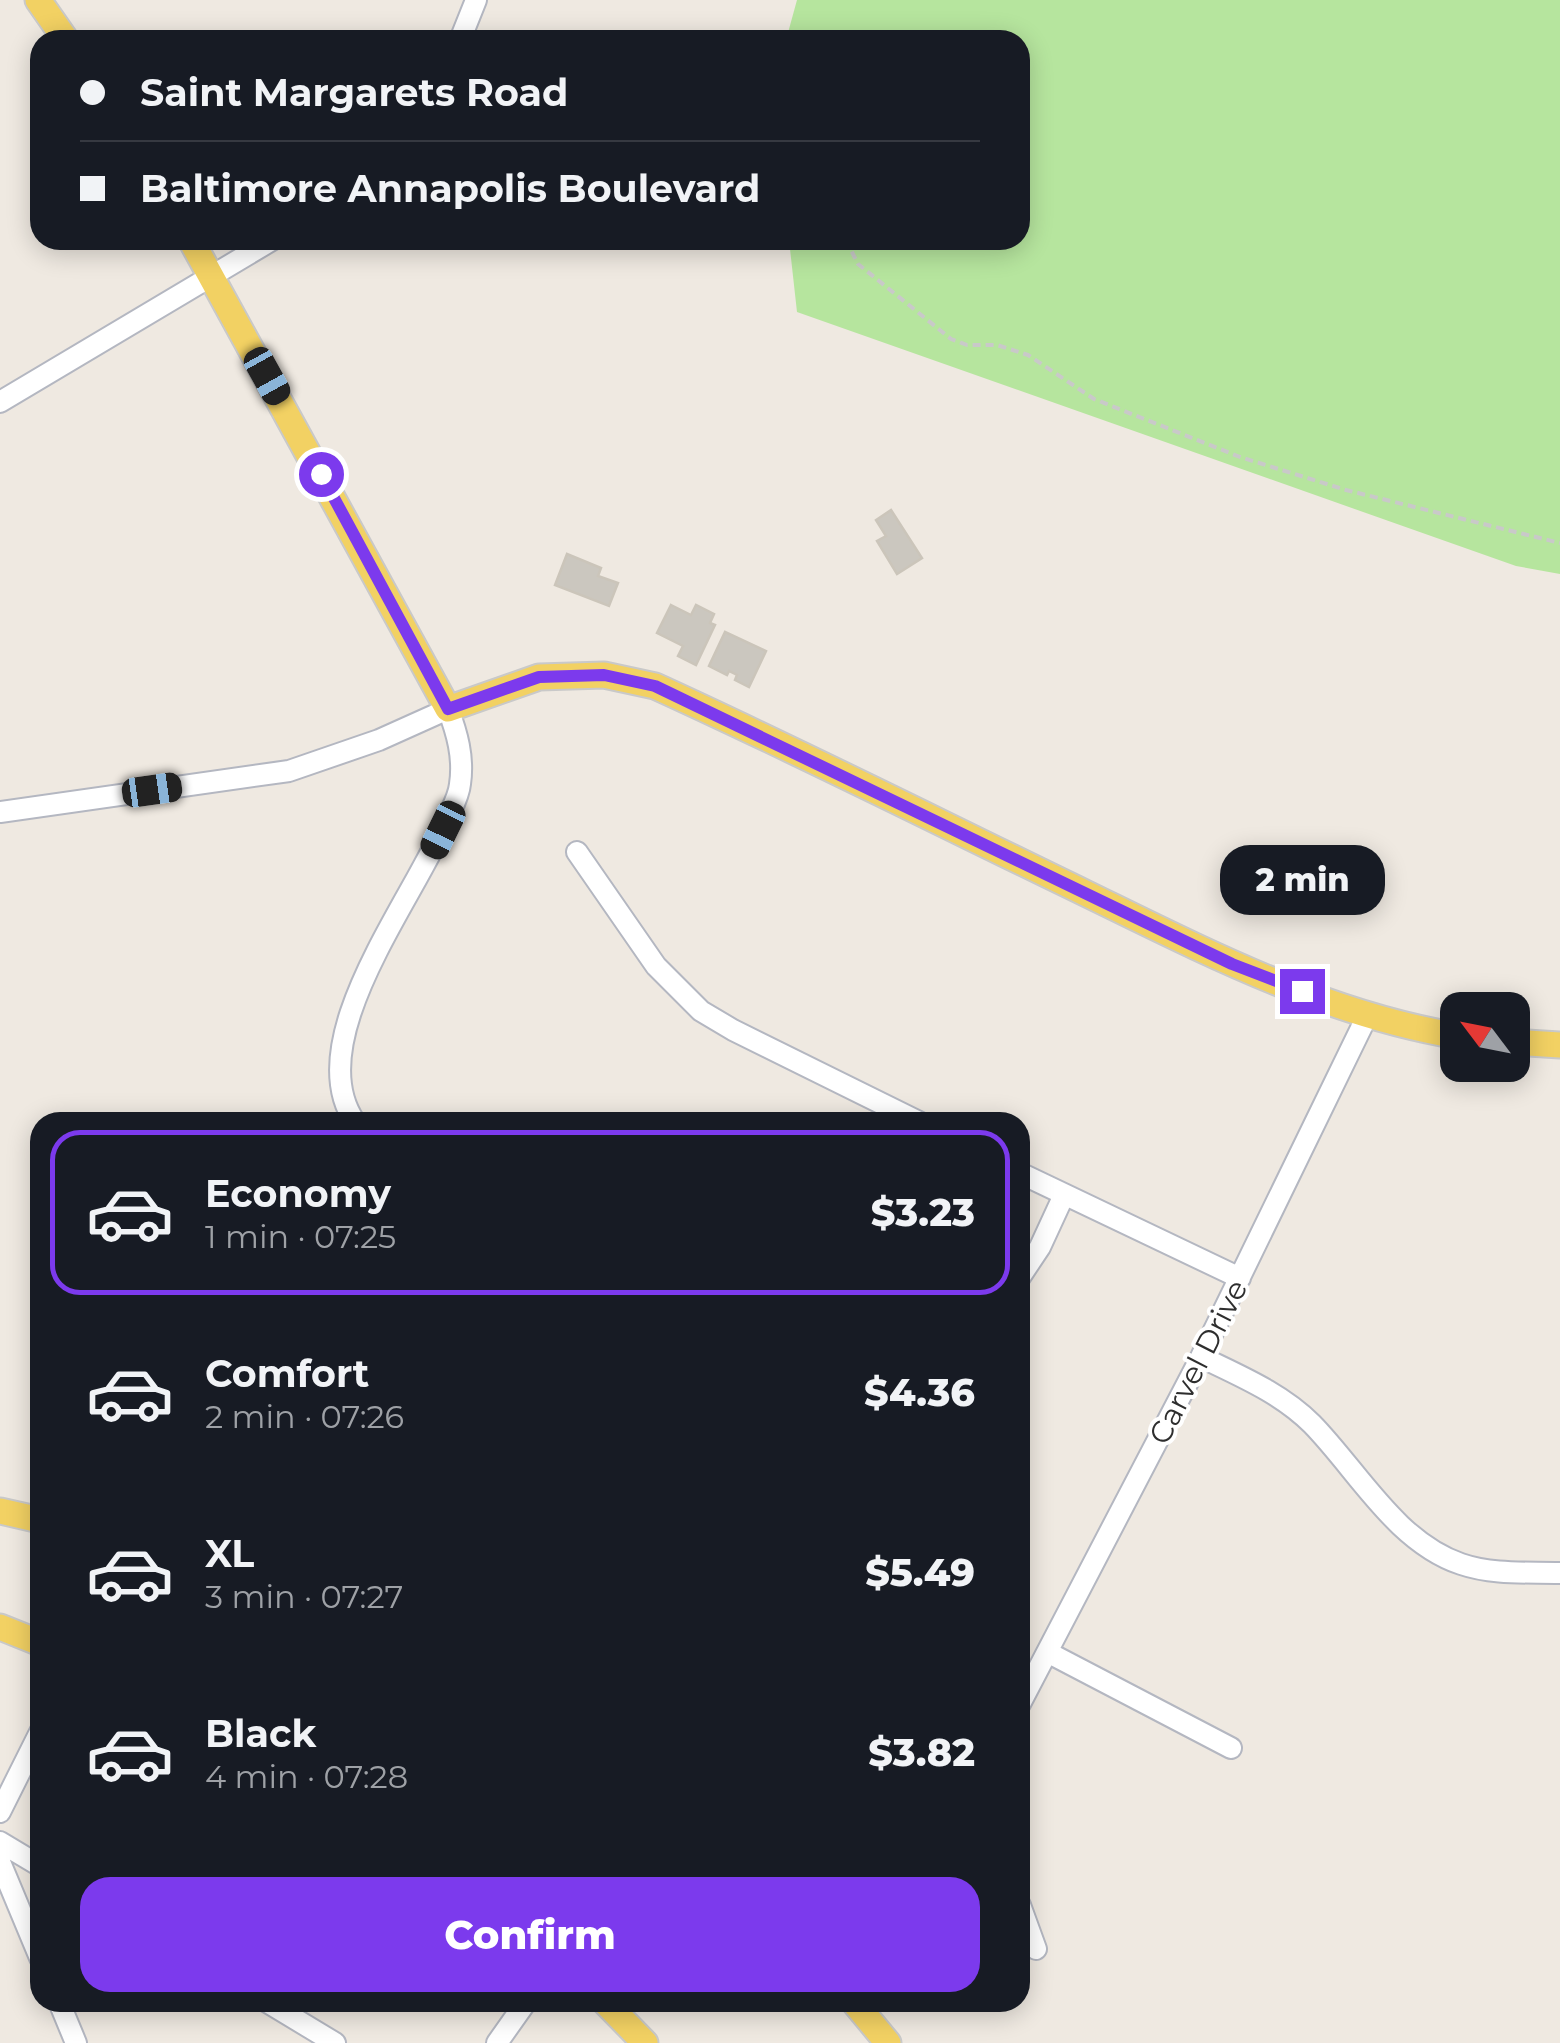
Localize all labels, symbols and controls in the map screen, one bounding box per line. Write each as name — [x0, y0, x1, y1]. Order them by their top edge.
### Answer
text: Saint Margarets Road — [140, 69, 568, 116]
text: Baltimore Annapolis Boulevard — [140, 165, 760, 212]
car — [239, 342, 295, 410]
route start — [299, 452, 344, 497]
car — [120, 771, 184, 809]
car — [416, 796, 470, 864]
callout: 2 min — [1220, 846, 1384, 916]
text: 2 min — [1255, 860, 1350, 899]
route end — [1280, 969, 1325, 1014]
north arrow — [1440, 992, 1530, 1082]
map controls — [1440, 992, 1530, 1082]
icon: car — [85, 1168, 175, 1258]
text: Economy — [205, 1170, 391, 1217]
text: $3.23 — [871, 1189, 975, 1236]
text: 1 min · 07:25 — [205, 1217, 396, 1256]
street label: Carvel Drive — [1141, 1274, 1255, 1450]
icon: car — [85, 1348, 175, 1438]
text: Comfort — [205, 1350, 369, 1397]
text: $4.36 — [864, 1369, 975, 1416]
text: 2 min · 07:26 — [205, 1397, 404, 1436]
icon: car — [85, 1528, 175, 1618]
text: XL — [205, 1530, 254, 1577]
text: $5.49 — [865, 1549, 975, 1596]
text: 3 min · 07:27 — [205, 1577, 403, 1616]
icon: car — [85, 1708, 175, 1798]
text: Black — [205, 1710, 316, 1757]
text: $3.82 — [868, 1729, 975, 1776]
text: 4 min · 07:28 — [205, 1757, 408, 1796]
button: Confirm — [80, 1877, 980, 1992]

